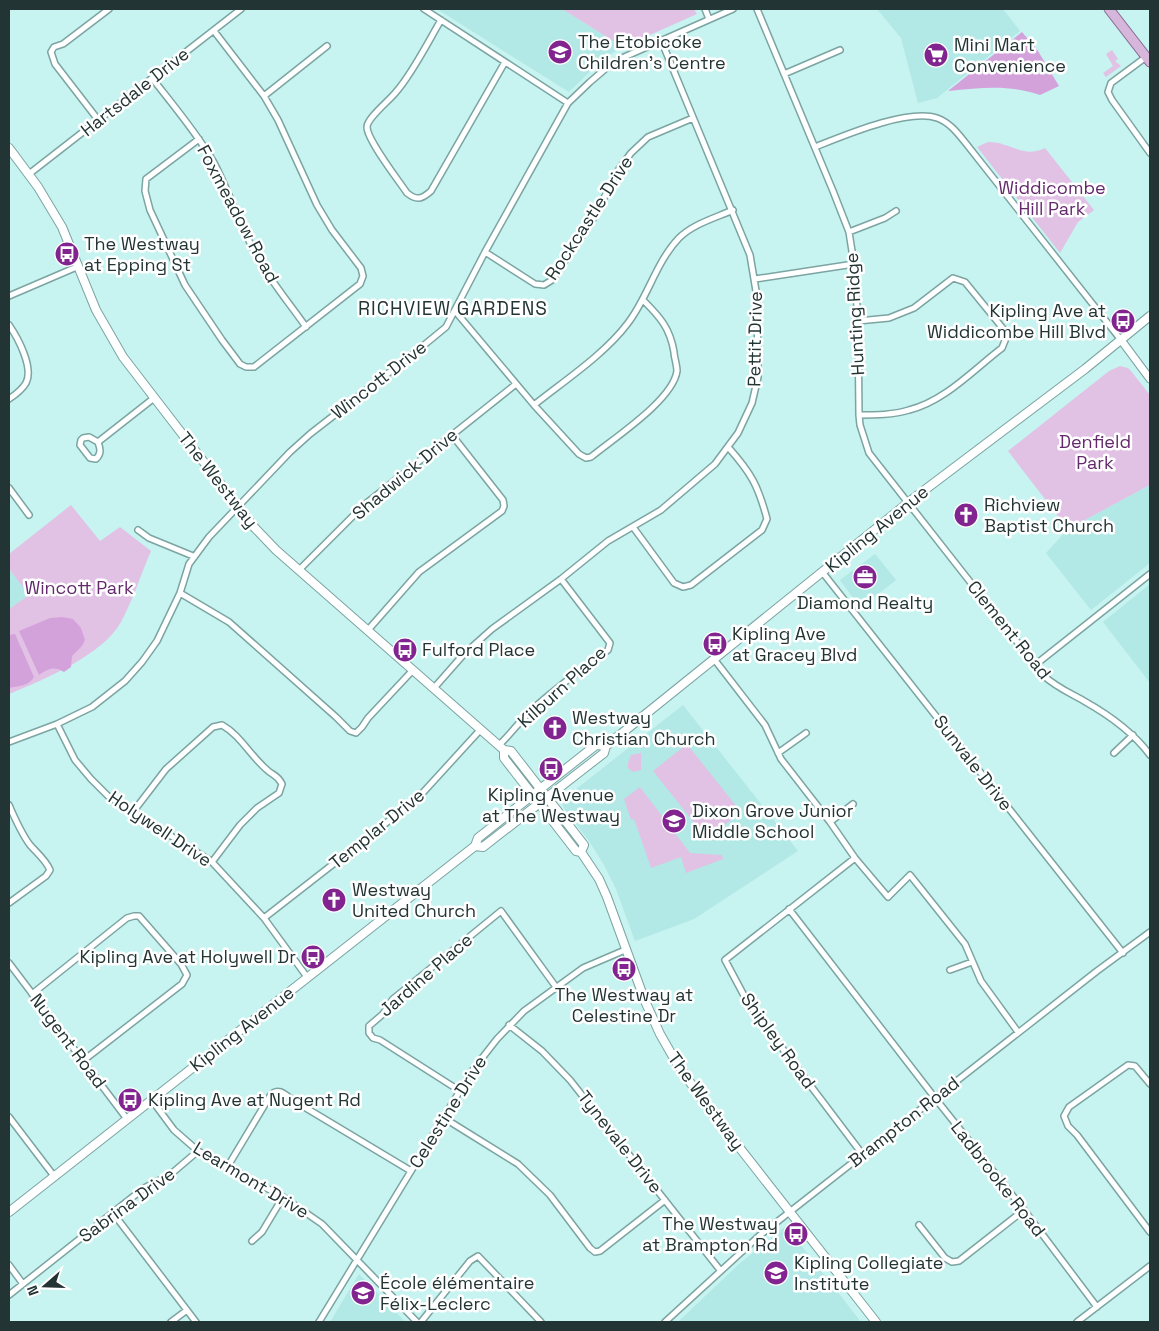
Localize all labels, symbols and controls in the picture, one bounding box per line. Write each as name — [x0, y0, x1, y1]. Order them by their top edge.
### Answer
place label: The Etobicoke Children's Centre — [578, 30, 726, 74]
place label: Mini Mart Convenience — [954, 33, 1066, 77]
school or university icon: The Etobicoke Children's Centre — [547, 39, 573, 65]
street label: Hartsdale Drive — [76, 42, 194, 141]
supermarket icon: Mini Mart Convenience — [923, 42, 949, 68]
street label: Foxmeadow Road — [192, 141, 284, 287]
street label: Rockcastle Drive — [540, 151, 637, 284]
park label: Widdicombe Hill Park — [998, 176, 1106, 220]
place label: The Westway at Epping St — [84, 232, 200, 276]
bus stop icon: The Westway at Epping St — [54, 241, 80, 267]
street label: Hunting Ridge — [840, 252, 869, 376]
street label: Pettit Drive — [742, 291, 767, 387]
district label: RICHVIEW GARDENS — [358, 296, 548, 321]
place label: Kipling Ave at Widdicombe Hill Blvd — [927, 299, 1106, 343]
bus stop icon: Kipling Ave at Widdicombe Hill Blvd — [1110, 308, 1136, 334]
street label: Wincott Drive — [326, 335, 431, 424]
street label: Shadwick Drive — [347, 423, 462, 524]
street label: The Westway — [174, 427, 263, 532]
park label: Denfield Park — [1059, 430, 1131, 474]
street label: Kipling Avenue — [820, 480, 933, 577]
place label: Richview Baptist Church — [984, 493, 1114, 537]
church icon: Richview Baptist Church — [953, 502, 979, 528]
office icon: Diamond Realty — [852, 564, 878, 590]
park label: Wincott Park — [24, 576, 134, 599]
street label: Clement Road — [962, 576, 1056, 684]
place label: Diamond Realty — [797, 591, 933, 614]
place label: Kipling Ave at Gracey Blvd — [732, 622, 857, 666]
bus stop icon: Kipling Ave at Gracey Blvd — [702, 631, 728, 657]
bus stop icon: Fulford Place — [392, 637, 418, 663]
place label: Fulford Place — [422, 638, 535, 661]
street label: Kilburn Place — [512, 641, 611, 733]
place label: Westway Christian Church — [572, 706, 716, 750]
street label: Sunvale Drive — [929, 710, 1018, 815]
church icon: Westway Christian Church — [542, 715, 568, 741]
bus stop icon: Kipling Avenue at The Westway — [538, 756, 564, 782]
street label: Templar Drive — [324, 783, 429, 874]
place label: Kipling Avenue at The Westway — [482, 783, 620, 827]
street label: Holywell Drive — [104, 786, 216, 872]
place label: Dixon Grove Junior Middle School — [692, 799, 854, 843]
school or university icon: Dixon Grove Junior Middle School — [661, 808, 687, 834]
place label: Westway United Church — [352, 878, 476, 922]
church icon: Westway United Church — [321, 887, 347, 913]
street label: Jardine Place — [374, 928, 477, 1021]
bus stop icon: Kipling Ave at Holywell Dr — [300, 944, 326, 970]
place label: Kipling Ave at Holywell Dr — [79, 945, 296, 968]
bus stop icon: The Westway at Celestine Dr — [611, 956, 637, 982]
street label: Kipling Avenue — [185, 981, 299, 1077]
place label: The Westway at Celestine Dr — [555, 983, 693, 1027]
street label: Shipley Road — [736, 988, 821, 1093]
street label: Nugent Road — [25, 989, 112, 1093]
street label: The Westway — [663, 1047, 750, 1154]
street label: Celestine Drive — [404, 1051, 491, 1172]
street label: Brampton Road — [844, 1071, 964, 1172]
street label: Tynevale Drive — [573, 1086, 668, 1198]
bus stop icon: Kipling Ave at Nugent Rd — [117, 1087, 143, 1113]
place label: Kipling Ave at Nugent Rd — [148, 1088, 361, 1111]
street label: Ladbrooke Road — [946, 1116, 1051, 1241]
street label: Learmont Drive — [189, 1136, 313, 1223]
street label: Sabrina Drive — [74, 1162, 179, 1247]
place label: The Westway at Brampton Rd — [642, 1212, 778, 1256]
bus stop icon: The Westway at Brampton Rd — [783, 1221, 809, 1247]
place label: Kipling Collegiate Institute — [794, 1251, 944, 1295]
school or university icon: Kipling Collegiate Institute — [763, 1260, 789, 1286]
north arrow — [20, 1261, 70, 1311]
place label: École élémentaire Félix-Leclerc — [380, 1271, 534, 1315]
school or university icon: École élémentaire Félix-Leclerc — [350, 1280, 376, 1306]
text: N — [23, 1283, 43, 1298]

